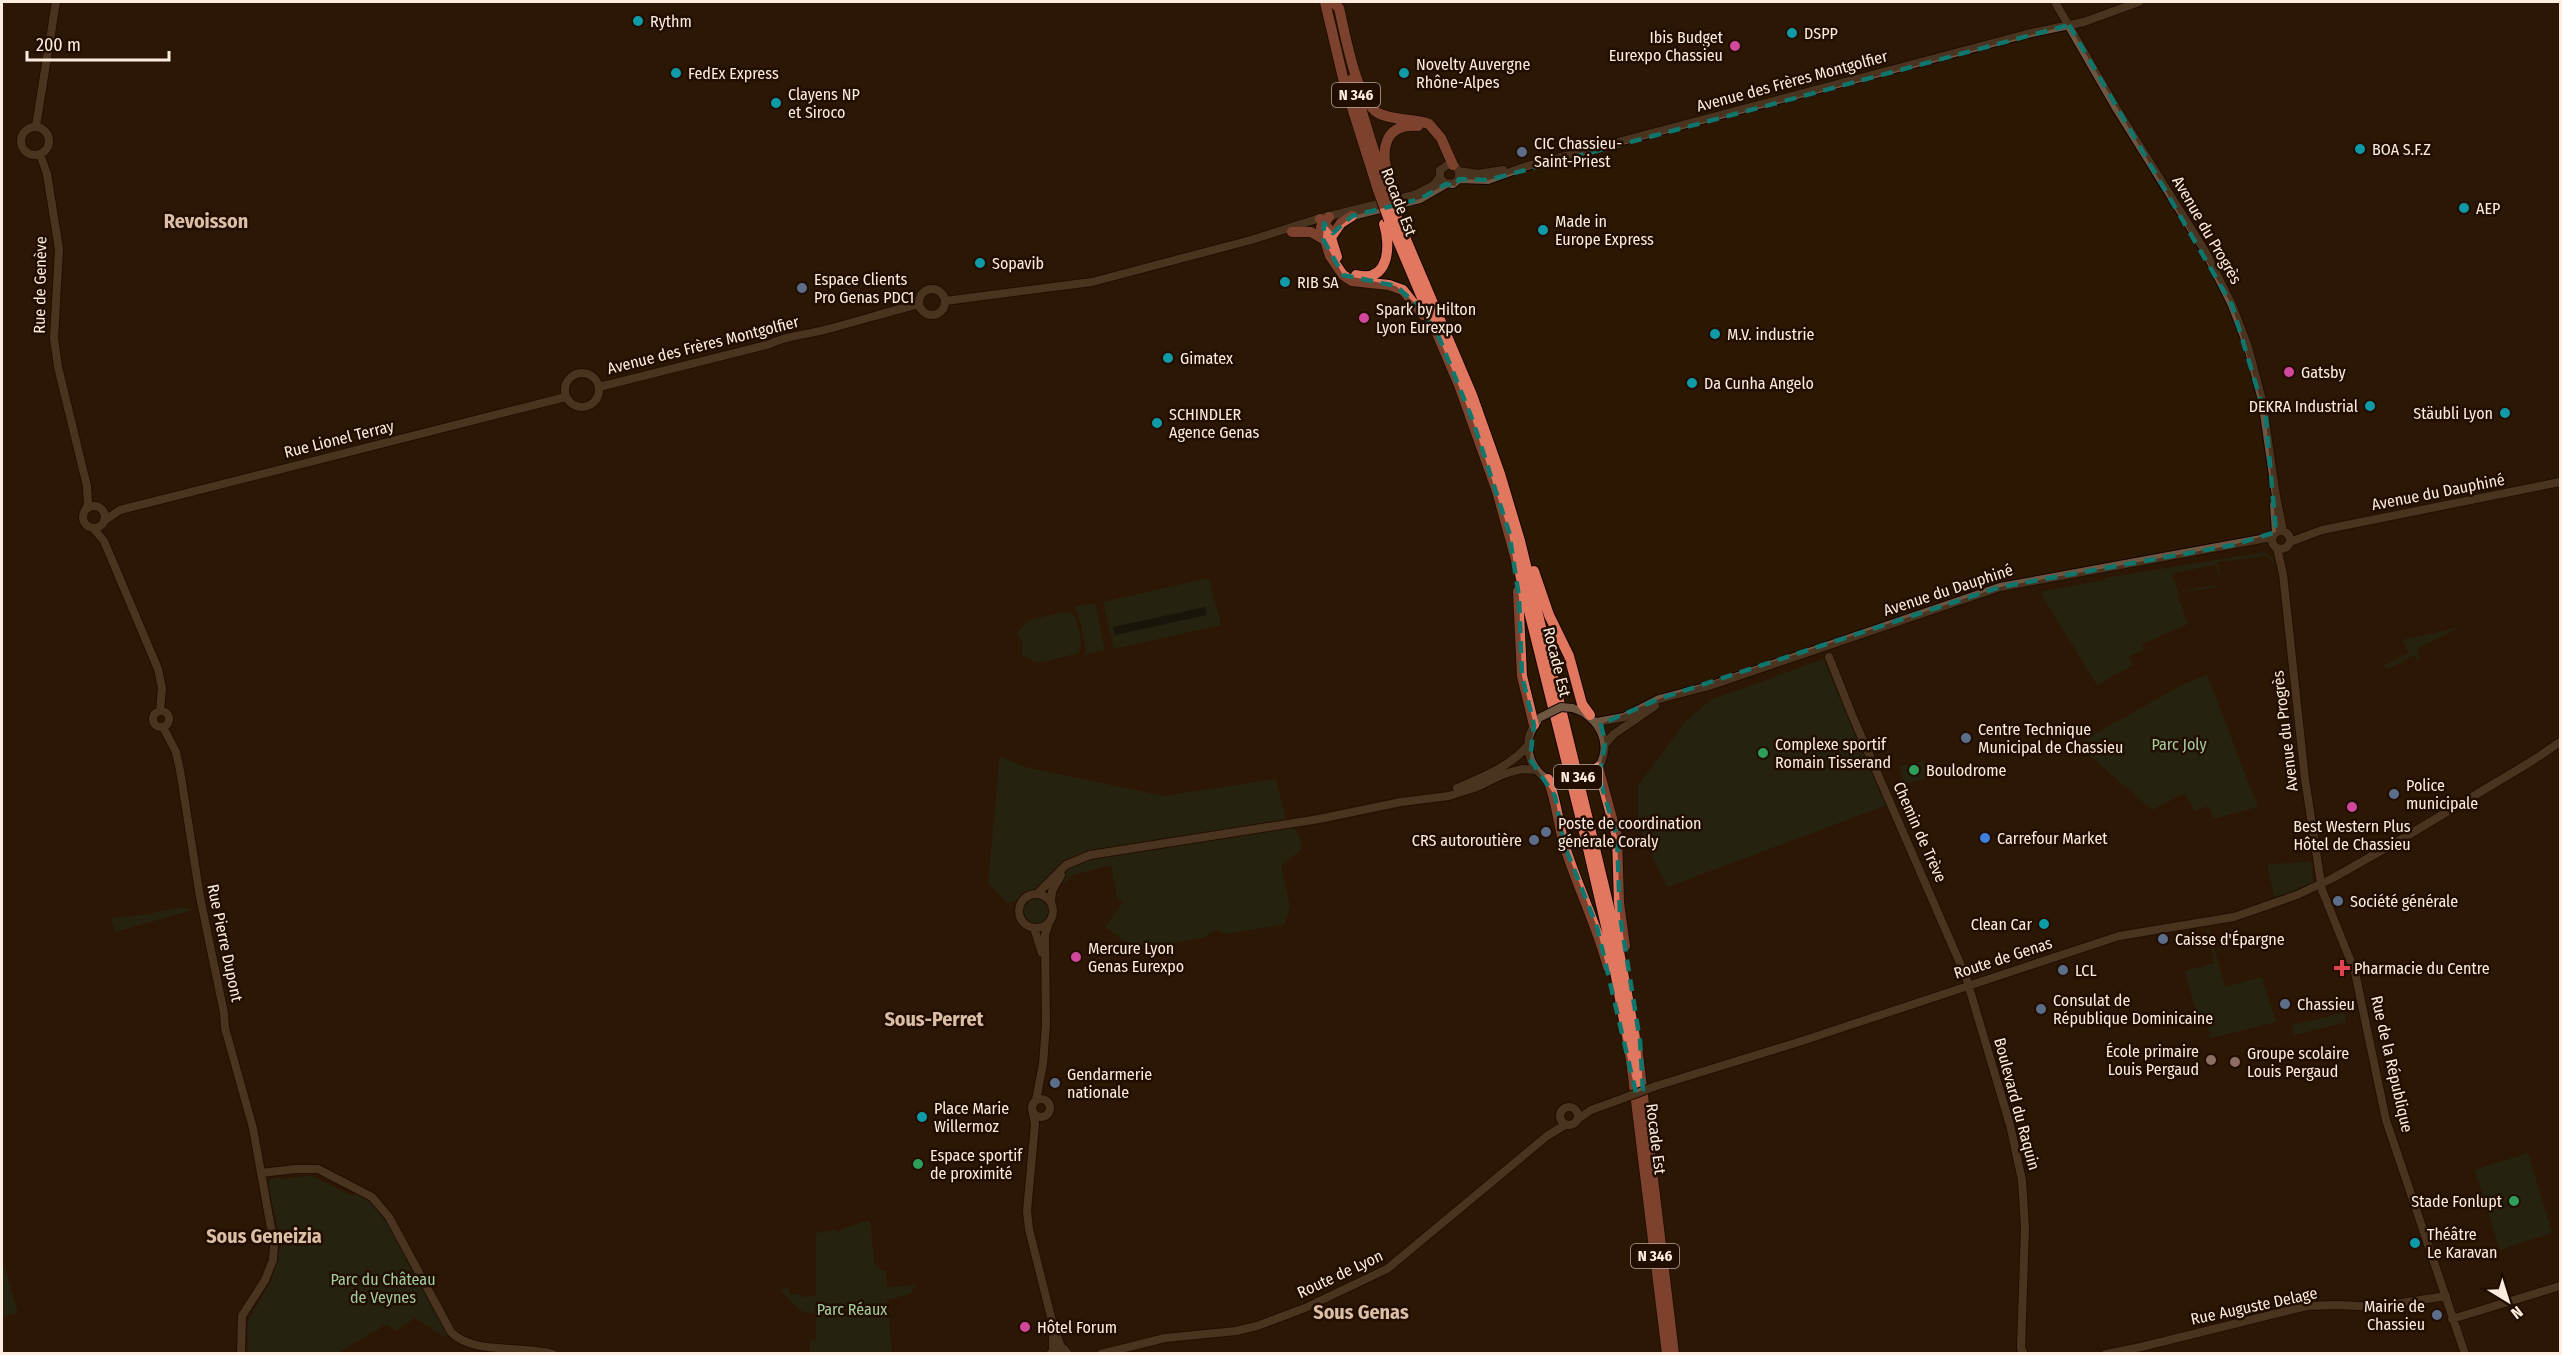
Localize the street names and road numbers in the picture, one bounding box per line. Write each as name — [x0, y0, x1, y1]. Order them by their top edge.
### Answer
street label: Avenue des Frères Montgolfier — [1694, 46, 1890, 116]
road number: N 346 — [1332, 83, 1380, 107]
street label: Rocade Est — [1377, 165, 1421, 239]
street label: Avenue du Progrès — [2168, 173, 2246, 288]
street label: Rue de Genève — [30, 236, 50, 334]
street label: Avenue des Frères Montgolfier — [605, 312, 801, 378]
street label: Rue Lionel Terray — [282, 416, 397, 462]
street label: Avenue du Dauphiné — [2370, 470, 2506, 514]
street label: Avenue du Dauphiné — [1881, 560, 2015, 620]
street label: Rocade Est — [1539, 625, 1575, 700]
street label: Avenue du Progrès — [2268, 669, 2302, 792]
road number: N 346 — [1554, 765, 1602, 789]
street label: Chemin de Trève — [1889, 779, 1951, 885]
street label: Rue Pierre Dupont — [203, 882, 247, 1004]
street label: Route de Genas — [1951, 933, 2055, 983]
street label: Rue de la République — [2367, 994, 2417, 1134]
street label: Boulevard du Raquin — [1990, 1036, 2044, 1172]
street label: Rocade Est — [1642, 1103, 1670, 1176]
road number: N 346 — [1631, 1244, 1679, 1268]
street label: Route de Lyon — [1294, 1246, 1386, 1302]
street label: Rue Auguste Delage — [2189, 1283, 2319, 1329]

